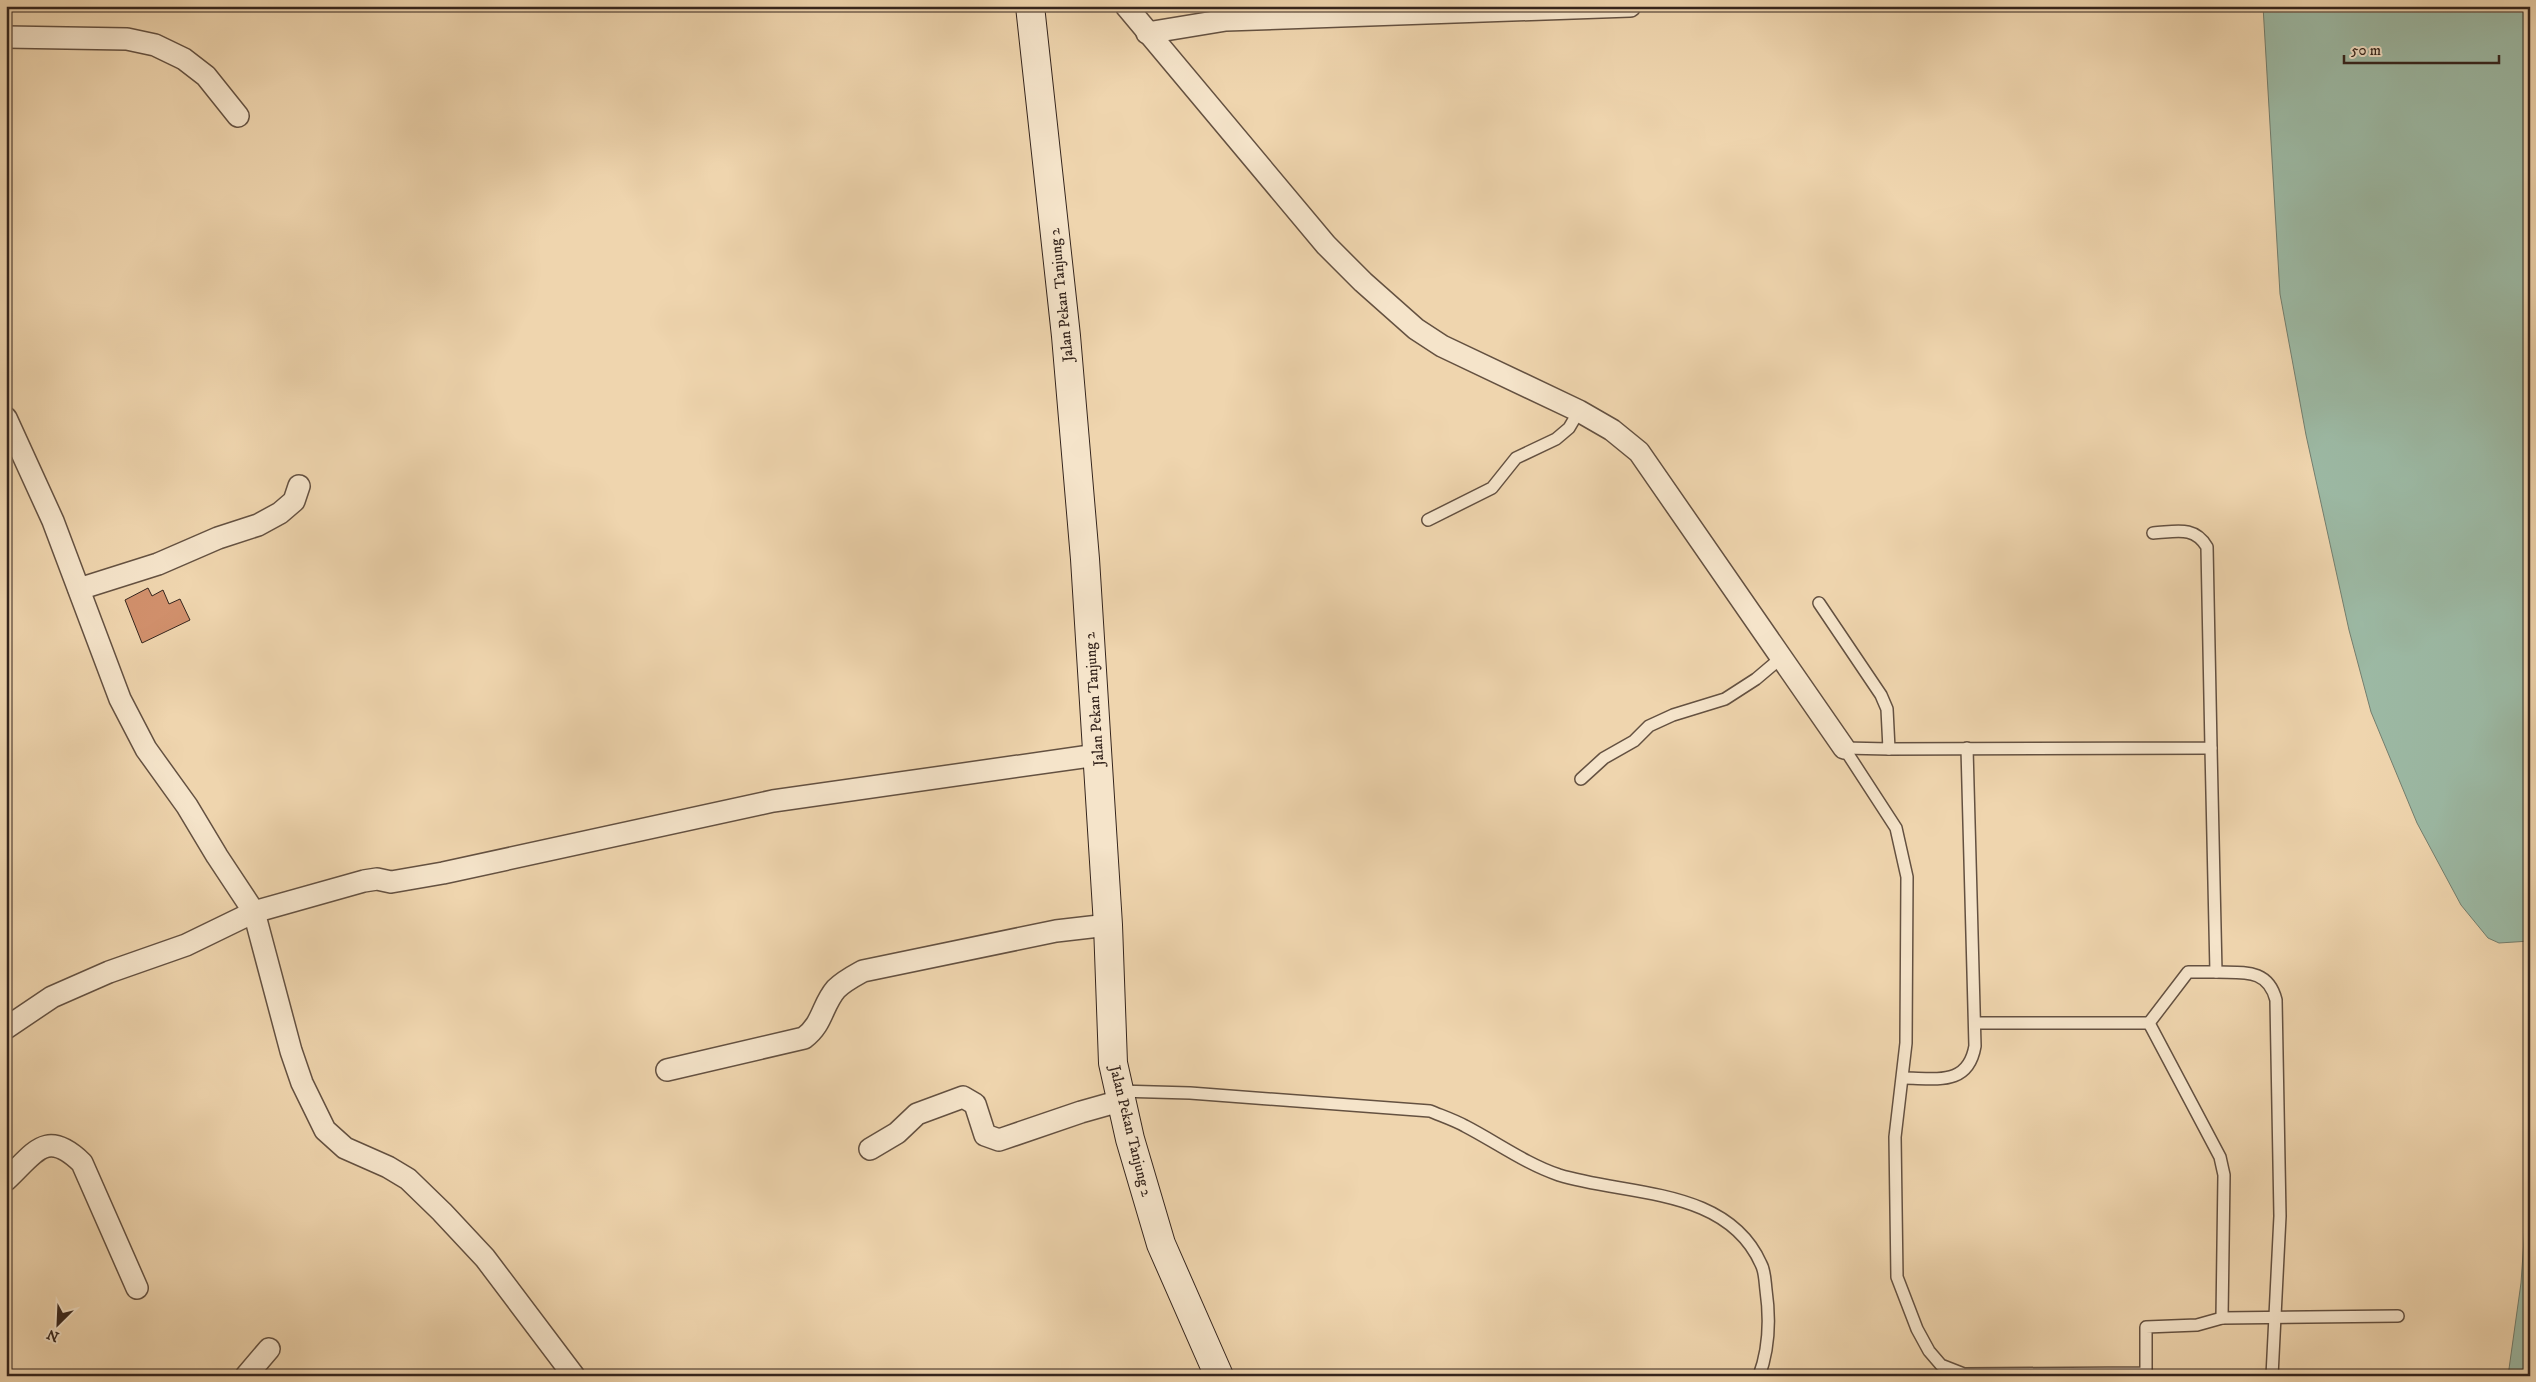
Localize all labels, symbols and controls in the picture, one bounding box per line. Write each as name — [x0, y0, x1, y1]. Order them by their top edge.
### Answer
scale bar — [2344, 32, 2498, 64]
text: 50 m — [2351, 41, 2381, 60]
street label: Jalan Pekan Tanjung 2 — [1045, 227, 1078, 365]
street label: Jalan Pekan Tanjung 2 — [1080, 631, 1109, 769]
street label: Jalan Pekan Tanjung 2 — [1105, 1062, 1156, 1199]
north arrow — [32, 1300, 82, 1350]
text: N — [44, 1324, 62, 1346]

